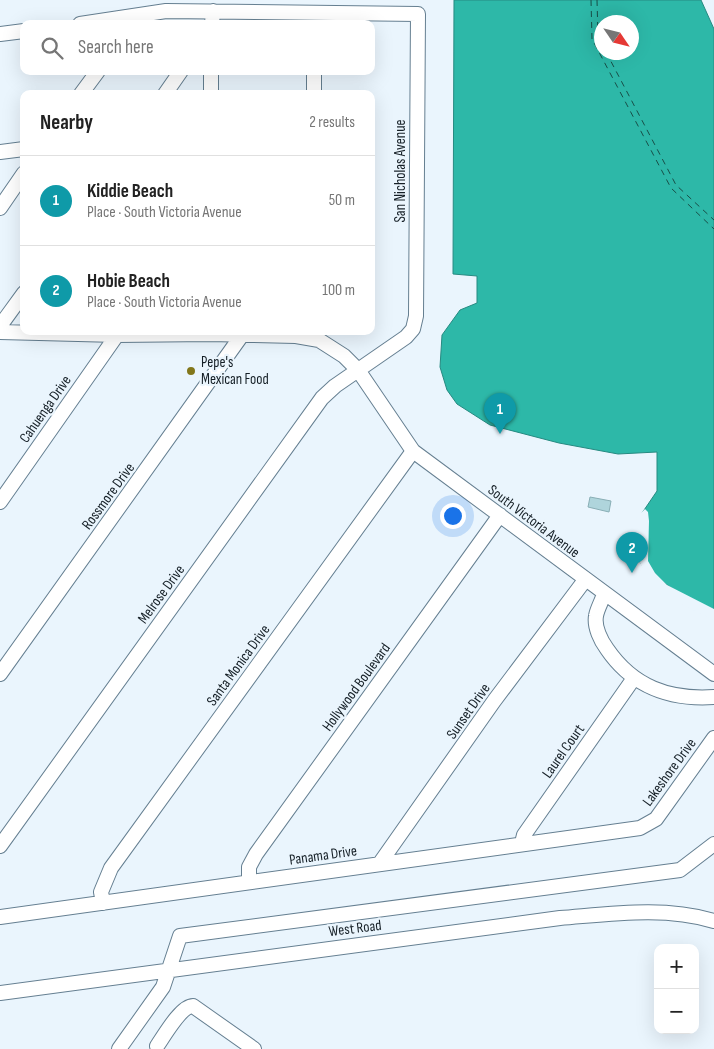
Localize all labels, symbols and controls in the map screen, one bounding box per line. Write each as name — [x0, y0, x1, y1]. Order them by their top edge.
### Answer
north arrow — [594, 15, 639, 60]
search box — [20, 20, 375, 75]
icon: search — [38, 34, 66, 62]
text: Search here — [78, 36, 154, 59]
text: Nearby — [40, 110, 93, 135]
text: 2 results — [309, 113, 355, 132]
street label: San Nicholas Avenue — [391, 119, 410, 223]
text: Kiddie Beach — [87, 180, 173, 203]
text: 1 — [53, 191, 59, 210]
text: 50 m — [329, 191, 355, 210]
text: Place · South Victoria Avenue — [87, 203, 242, 222]
text: Hobie Beach — [87, 270, 170, 293]
text: 2 — [52, 281, 60, 300]
text: 100 m — [322, 281, 355, 300]
text: Place · South Victoria Avenue — [87, 293, 242, 312]
place label: Pepe's Mexican Food — [201, 353, 269, 389]
marker: Pepe's Mexican Food — [185, 365, 197, 377]
street label: Cahuenga Drive — [15, 372, 76, 447]
pin: 1 — [484, 393, 516, 434]
street label: Rossmore Drive — [78, 459, 139, 533]
street label: South Victoria Avenue — [484, 481, 583, 562]
your location — [440, 503, 466, 529]
pin: 2 — [616, 532, 648, 573]
street label: Melrose Drive — [134, 561, 189, 627]
street label: Santa Monica Drive — [203, 621, 274, 710]
street label: Hollywood Boulevard — [318, 640, 395, 735]
street label: Sunset Drive — [442, 680, 494, 743]
street label: Laurel Court — [538, 720, 589, 782]
street label: Lakeshore Drive — [638, 735, 700, 810]
street label: Panama Drive — [288, 841, 358, 870]
street label: West Road — [328, 916, 382, 941]
map controls — [654, 944, 699, 1034]
button: + — [654, 944, 699, 989]
button: − — [654, 989, 699, 1034]

